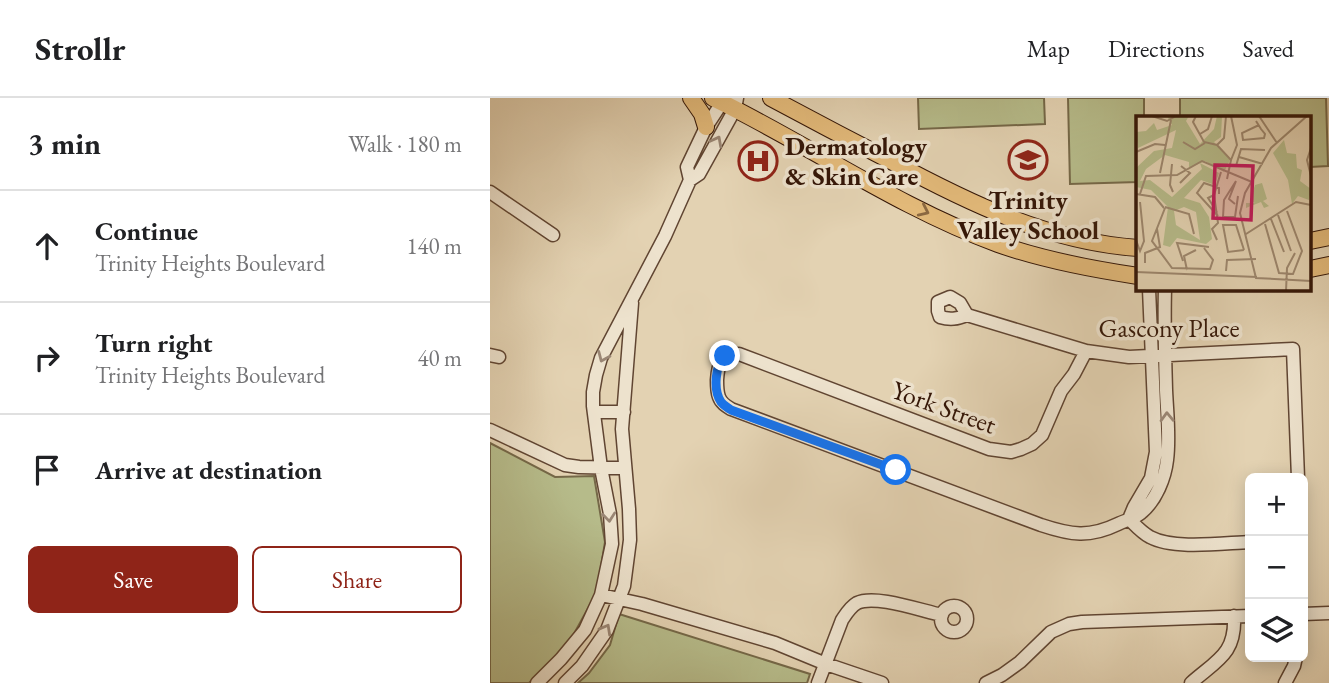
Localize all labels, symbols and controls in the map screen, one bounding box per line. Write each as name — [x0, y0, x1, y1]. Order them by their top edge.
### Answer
text: Strollr — [35, 27, 126, 70]
text: Map — [1027, 33, 1070, 64]
text: Directions — [1108, 33, 1205, 64]
text: Saved — [1243, 33, 1294, 64]
inset map — [1136, 116, 1312, 290]
text: 3 min — [28, 124, 101, 163]
text: Walk · 180 m — [348, 129, 462, 159]
place label: Dermatology & Skin Care — [785, 129, 927, 193]
one-way arrow — [709, 136, 722, 149]
school or university icon: Trinity Valley School — [1007, 139, 1049, 181]
hospital icon: Dermatology & Skin Care — [737, 140, 779, 182]
place label: Trinity Valley School — [957, 183, 1099, 247]
one-way arrow — [917, 203, 929, 217]
text: Continue — [95, 214, 198, 248]
icon: ahead — [28, 227, 66, 265]
text: 140 m — [406, 231, 462, 261]
text: Trinity Heights Boulevard — [95, 248, 325, 278]
street label: Gascony Place — [1098, 311, 1240, 345]
text: Turn right — [95, 326, 213, 360]
icon: right — [28, 339, 66, 377]
route end — [709, 340, 740, 371]
text: 40 m — [417, 343, 462, 373]
one-way arrow — [597, 350, 611, 362]
text: Trinity Heights Boulevard — [95, 360, 325, 390]
street label: York Street — [887, 372, 1001, 442]
one-way arrow — [1160, 411, 1175, 422]
icon: arrive — [28, 451, 66, 489]
text: Arrive at destination — [95, 453, 322, 487]
route start — [880, 454, 911, 485]
map controls — [1245, 473, 1308, 662]
button: + — [1245, 473, 1308, 536]
one-way arrow — [602, 511, 617, 523]
button: − — [1245, 536, 1308, 599]
button: Save — [28, 546, 238, 613]
button: Share — [252, 546, 462, 613]
button: layers — [1245, 599, 1308, 662]
one-way arrow — [598, 624, 611, 636]

